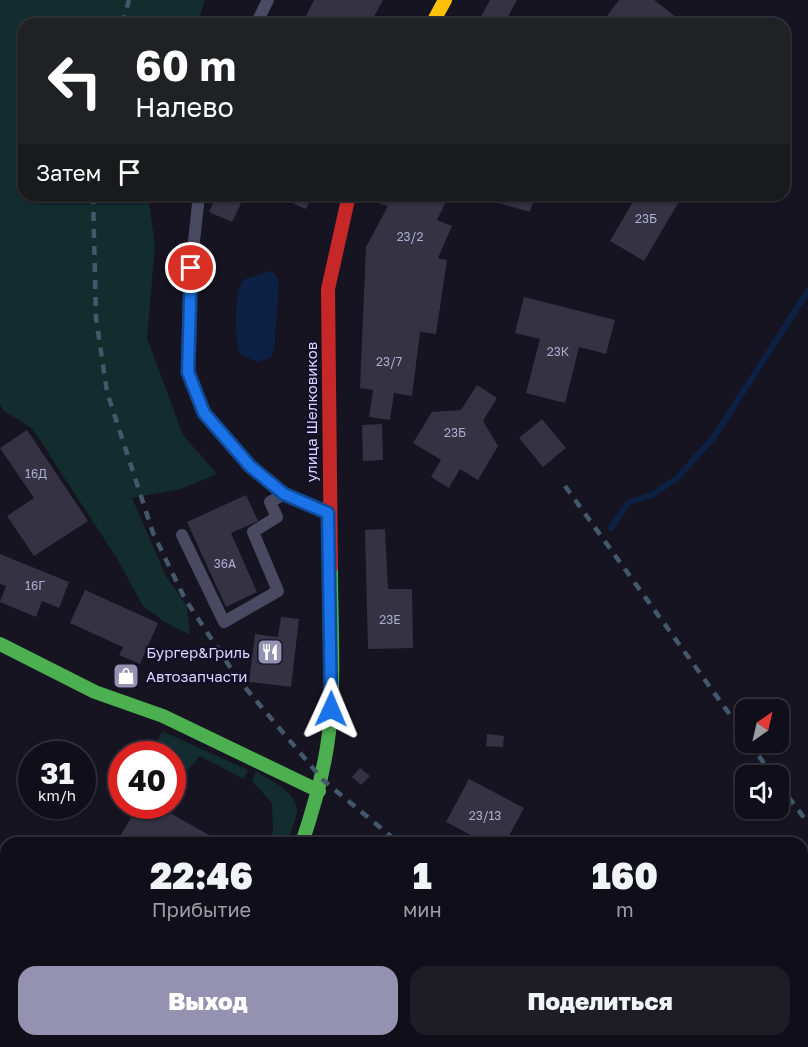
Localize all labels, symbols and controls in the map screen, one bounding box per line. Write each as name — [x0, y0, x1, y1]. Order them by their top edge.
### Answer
text: 60 m — [135, 40, 236, 90]
icon: left — [36, 42, 114, 120]
text: Налево — [135, 91, 234, 123]
icon: arrive — [113, 156, 146, 189]
text: Затем — [36, 159, 101, 186]
house number: 23Б — [635, 211, 657, 226]
house number: 23/2 — [397, 229, 423, 244]
pin — [165, 242, 216, 293]
icon: arrive — [174, 251, 207, 284]
street label: улица Шелковиков — [302, 342, 320, 482]
house number: 23К — [547, 344, 570, 359]
house number: 23/7 — [376, 354, 402, 369]
house number: 23Б — [444, 425, 466, 440]
house number: 16Д — [25, 466, 47, 481]
house number: 36А — [214, 556, 236, 571]
house number: 16Г — [25, 578, 45, 593]
house number: 23Е — [379, 612, 401, 627]
restaurant icon: Бургер&Гриль — [255, 637, 285, 667]
place label: Бургер&Гриль — [146, 643, 250, 661]
shop icon: Автозапчасти — [111, 661, 141, 691]
place label: Автозапчасти — [146, 667, 247, 685]
position arrow — [299, 677, 363, 741]
north arrow — [735, 699, 789, 753]
map controls — [735, 699, 789, 819]
speed limit sign: 40 — [108, 741, 186, 819]
text: 31 — [40, 755, 74, 791]
button: sound — [735, 765, 789, 819]
text: km/h — [38, 786, 76, 804]
house number: 23/13 — [469, 808, 501, 823]
text: 22:46 — [150, 854, 253, 897]
text: 1 — [413, 854, 432, 897]
text: 160 — [592, 854, 658, 897]
text: Прибытие — [152, 897, 251, 921]
text: мин — [403, 897, 442, 921]
text: m — [616, 897, 634, 921]
button: Выход — [18, 966, 398, 1035]
button: Поделиться — [410, 966, 790, 1035]

